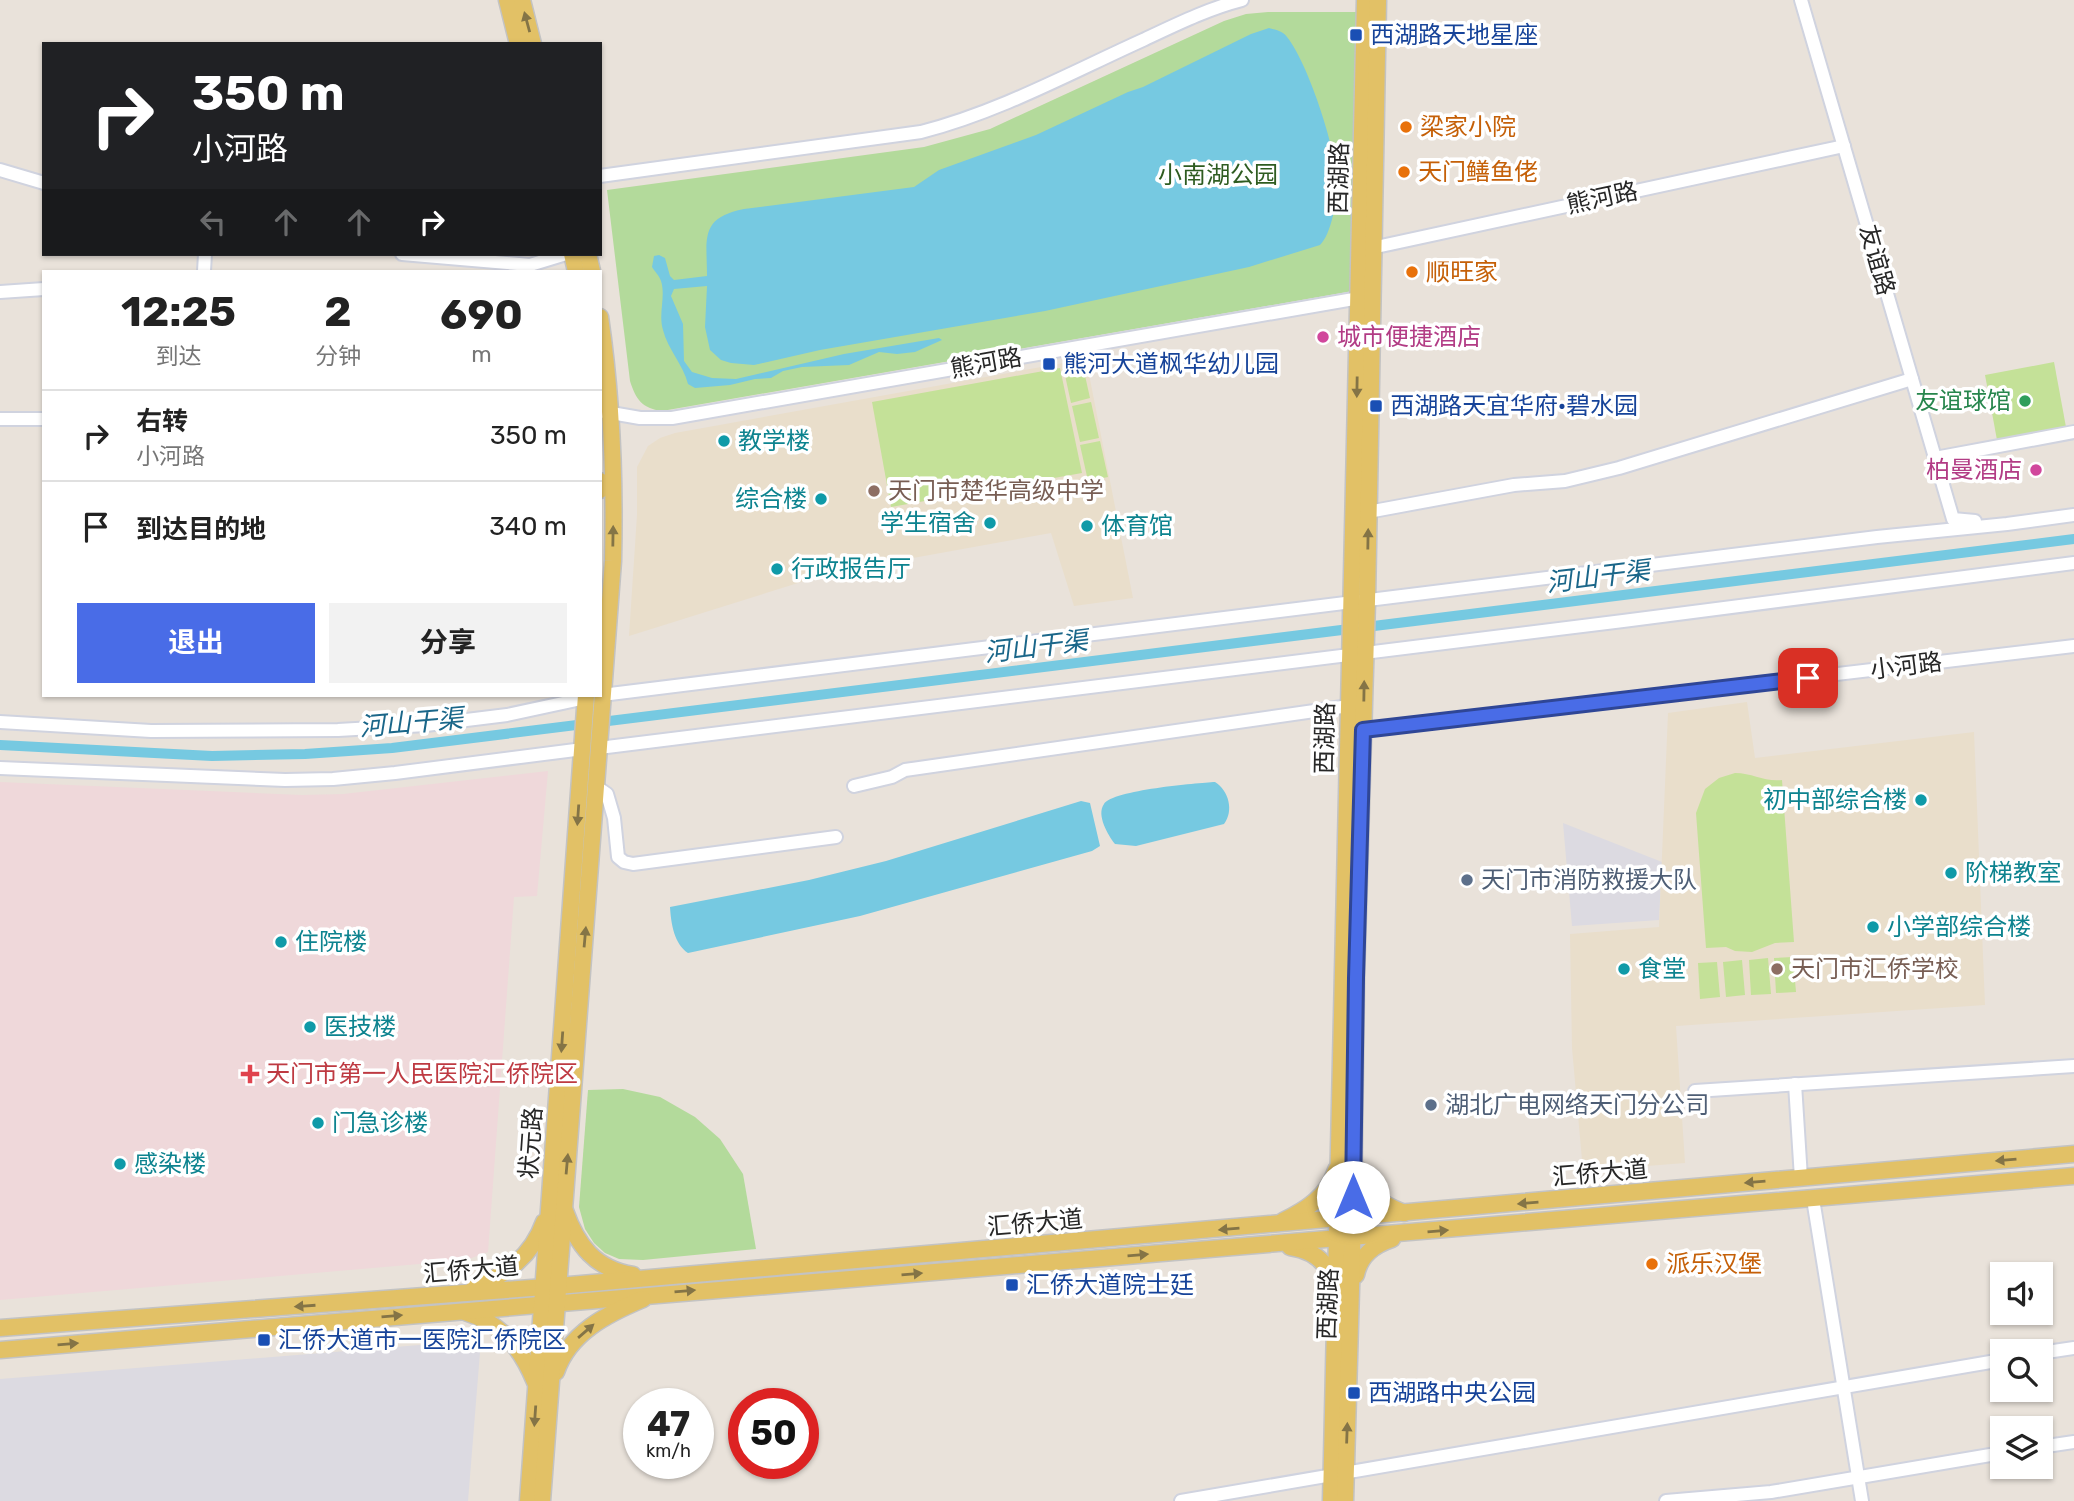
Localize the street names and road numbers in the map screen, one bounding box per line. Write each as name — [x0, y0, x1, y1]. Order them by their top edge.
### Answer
street label: 西湖路 — [1324, 142, 1354, 214]
street label: 熊河路 — [1564, 177, 1640, 219]
street label: 友谊路 — [1854, 222, 1900, 298]
street label: 熊河路 — [948, 343, 1024, 383]
street label: 小河路 — [1869, 648, 1943, 684]
street label: 西湖路 — [1310, 702, 1340, 774]
street label: 状元路 — [515, 1106, 547, 1180]
street label: 汇侨大道 — [1551, 1155, 1649, 1191]
street label: 汇侨大道 — [986, 1205, 1084, 1241]
street label: 汇侨大道 — [422, 1252, 520, 1288]
street label: 西湖路 — [1313, 1268, 1343, 1340]

